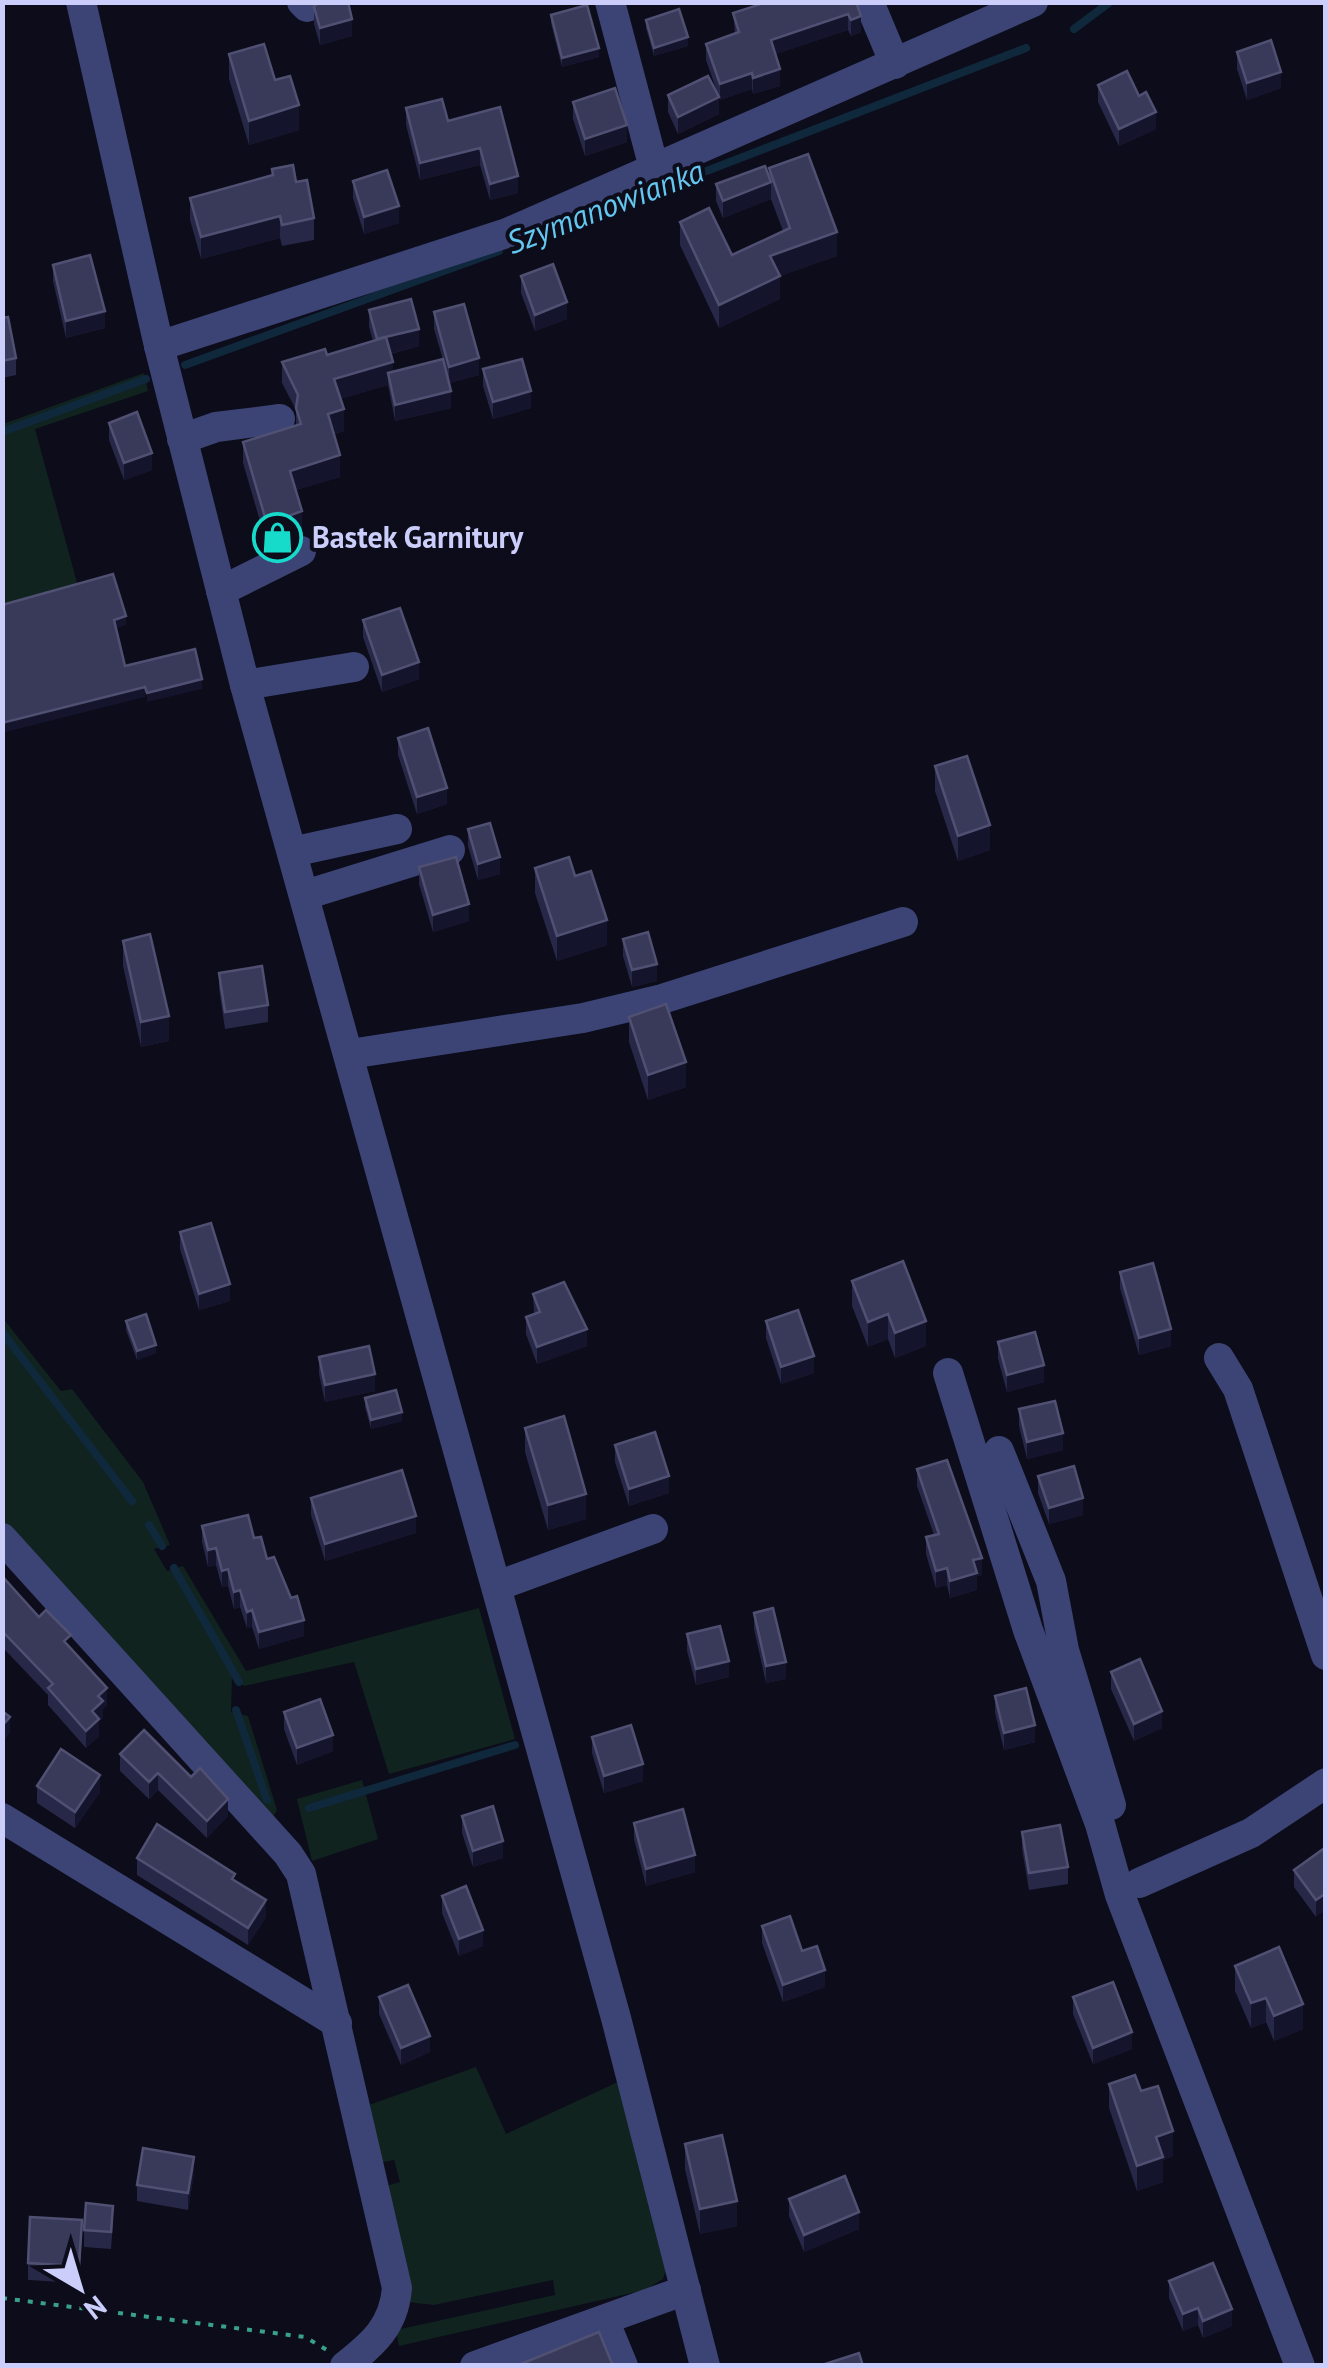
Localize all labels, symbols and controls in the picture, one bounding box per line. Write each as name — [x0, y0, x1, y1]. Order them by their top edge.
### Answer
water label: Szymanowianka — [500, 149, 710, 263]
shop icon: Bastek Garnitury — [251, 512, 303, 564]
place label: Bastek Garnitury — [312, 517, 524, 556]
north arrow — [30, 2238, 130, 2338]
text: N — [77, 2288, 114, 2328]

